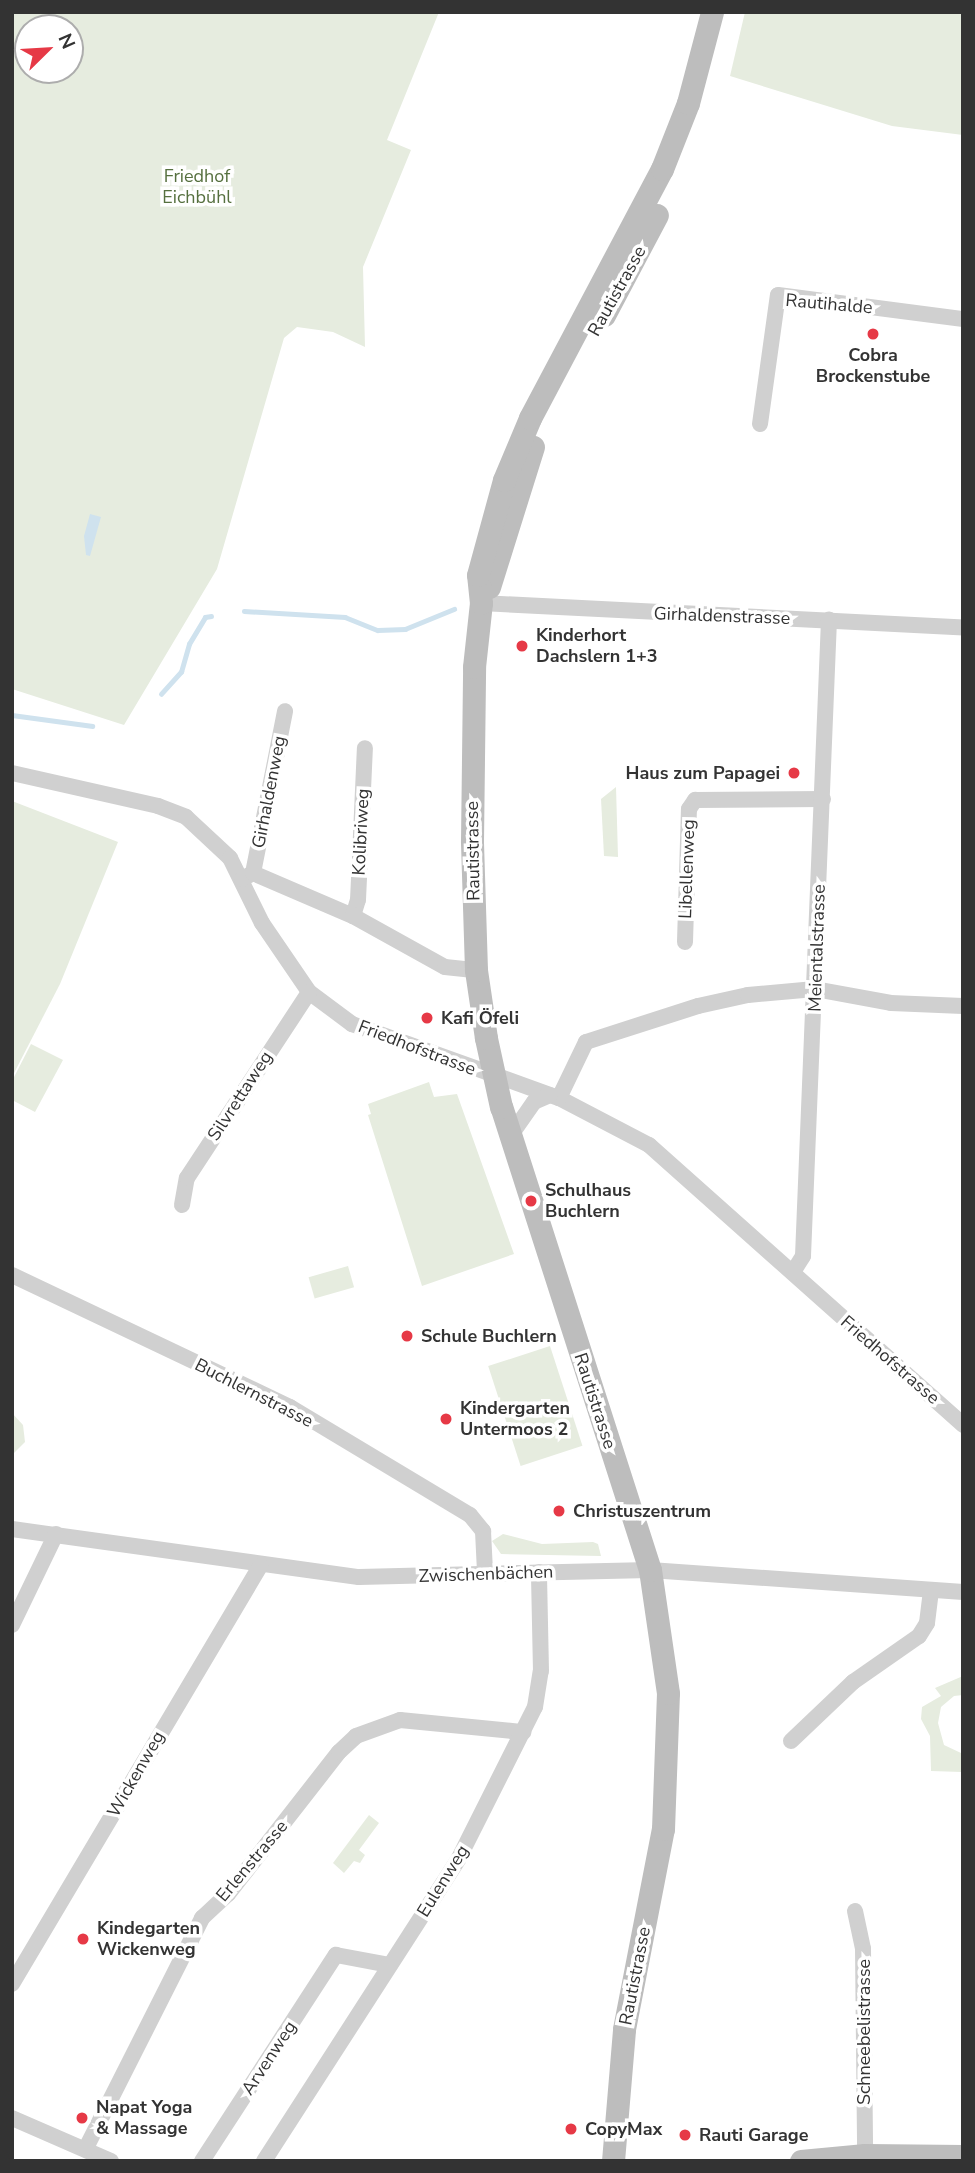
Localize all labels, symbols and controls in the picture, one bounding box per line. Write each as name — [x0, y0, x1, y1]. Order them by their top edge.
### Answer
north arrow — [14, 14, 84, 84]
text: N — [52, 29, 81, 53]
park label: Friedhof Eichbühl — [162, 166, 232, 208]
street label: Rautistrasse — [583, 242, 651, 340]
street label: Rautihalde — [785, 289, 873, 319]
marker: Cobra Brockenstube — [865, 326, 881, 342]
place label: Cobra Brockenstube — [816, 345, 930, 388]
street label: Girhaldenstrasse — [653, 603, 791, 629]
place label: Kinderhort Dachslern 1+3 — [536, 625, 658, 668]
marker: Kinderhort Dachslern 1+3 — [514, 638, 530, 654]
street label: Girhaldenweg — [248, 734, 290, 850]
place label: Haus zum Papagei — [626, 762, 780, 784]
marker: Haus zum Papagei — [786, 765, 802, 781]
street label: Kolibriweg — [348, 788, 374, 876]
street label: Rautistrasse — [461, 801, 485, 901]
street label: Libellenweg — [674, 819, 700, 919]
street label: Meientalstrasse — [804, 884, 830, 1012]
place label: Kafi Öfeli — [441, 1007, 519, 1029]
marker: Kafi Öfeli — [419, 1010, 435, 1026]
street label: Friedhofstrasse — [355, 1016, 479, 1080]
street label: Silvrettaweg — [203, 1047, 277, 1145]
place label: Schulhaus Buchlern — [545, 1180, 631, 1222]
marker: Schulhaus Buchlern — [523, 1193, 539, 1209]
street label: Friedhofstrasse — [836, 1311, 944, 1409]
place label: Schule Buchlern — [421, 1325, 557, 1347]
marker: Schule Buchlern — [399, 1328, 415, 1344]
street label: Rautistrasse — [569, 1350, 621, 1452]
street label: Buchlernstrasse — [191, 1354, 317, 1432]
place label: Kindergarten Untermoos 2 — [460, 1398, 570, 1440]
marker: Kindergarten Untermoos 2 — [438, 1411, 454, 1427]
place label: Christuszentrum — [573, 1500, 711, 1522]
marker: Christuszentrum — [551, 1503, 567, 1519]
street label: Zwischenbächen — [418, 1561, 554, 1587]
street label: Wickenweg — [103, 1727, 169, 1821]
street label: Erlenstrasse — [212, 1816, 292, 1906]
street label: Eulenweg — [412, 1841, 474, 1921]
place label: Kindegarten Wickenweg — [97, 1918, 200, 1960]
street label: Rautistrasse — [615, 1925, 655, 2027]
marker: Kindegarten Wickenweg — [75, 1931, 91, 1947]
street label: Schneebelistrasse — [853, 1959, 875, 2105]
street label: Arvenweg — [237, 2017, 301, 2099]
place label: Napat Yoga & Massage — [96, 2097, 192, 2140]
marker: Napat Yoga & Massage — [74, 2110, 90, 2126]
place label: CopyMax — [585, 2118, 662, 2140]
marker: CopyMax — [563, 2121, 579, 2137]
place label: Rauti Garage — [699, 2124, 808, 2146]
marker: Rauti Garage — [677, 2127, 693, 2143]

